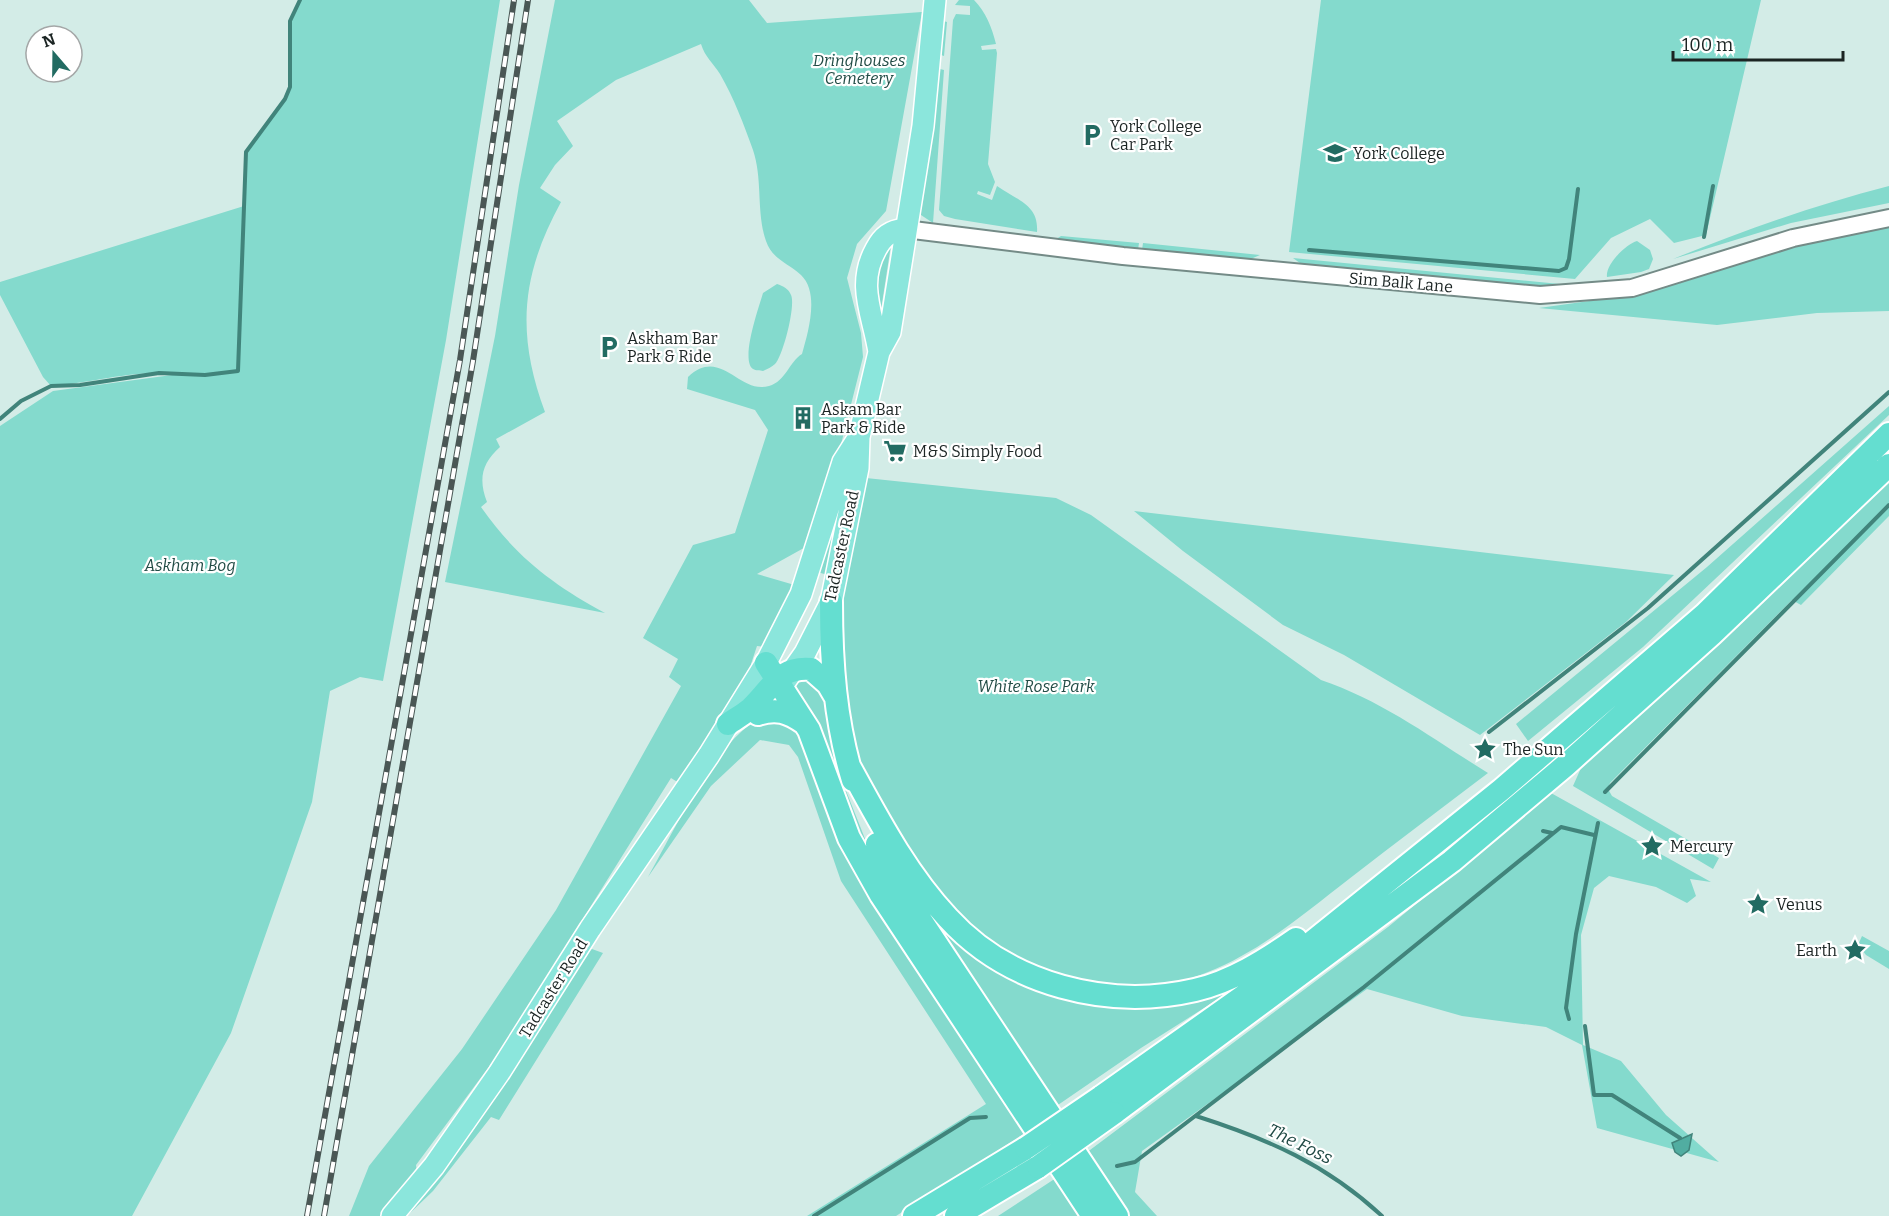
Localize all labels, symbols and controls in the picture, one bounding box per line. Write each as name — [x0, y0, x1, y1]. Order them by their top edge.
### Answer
north arrow — [24, 24, 84, 84]
scale bar — [1673, 24, 1842, 62]
text: N — [40, 29, 58, 51]
text: 100 m — [1682, 34, 1733, 56]
park label: Dringhouses Cemetery — [813, 51, 906, 88]
place label: York College Car Park — [1110, 117, 1202, 154]
parking icon: York College Car Park — [1079, 122, 1105, 148]
school or university icon: York College — [1322, 140, 1348, 166]
place label: York College — [1353, 144, 1445, 163]
street label: Sim Balk Lane — [1348, 268, 1454, 297]
place label: Askham Bar Park & Ride — [627, 329, 717, 366]
parking icon: Askham Bar Park & Ride — [596, 334, 622, 360]
place label: Askam Bar Park & Ride — [821, 400, 906, 437]
building icon: Askam Bar Park & Ride — [790, 405, 816, 431]
supermarket icon: M&S Simply Food — [882, 438, 908, 464]
place label: M&S Simply Food — [913, 442, 1043, 461]
street label: Tadcaster Road — [820, 488, 863, 603]
park label: Askham Bog — [143, 556, 236, 575]
park label: White Rose Park — [977, 677, 1095, 696]
place icon: The Sun — [1472, 736, 1498, 762]
place label: The Sun — [1503, 740, 1563, 759]
place icon: Mercury — [1639, 833, 1665, 859]
place label: Mercury — [1670, 837, 1734, 856]
place icon: Venus — [1745, 891, 1771, 917]
place label: Venus — [1776, 895, 1822, 914]
street label: Tadcaster Road — [515, 935, 592, 1041]
place icon: Earth — [1842, 937, 1868, 963]
place label: Earth — [1796, 941, 1837, 960]
water label: The Foss — [1264, 1119, 1336, 1169]

